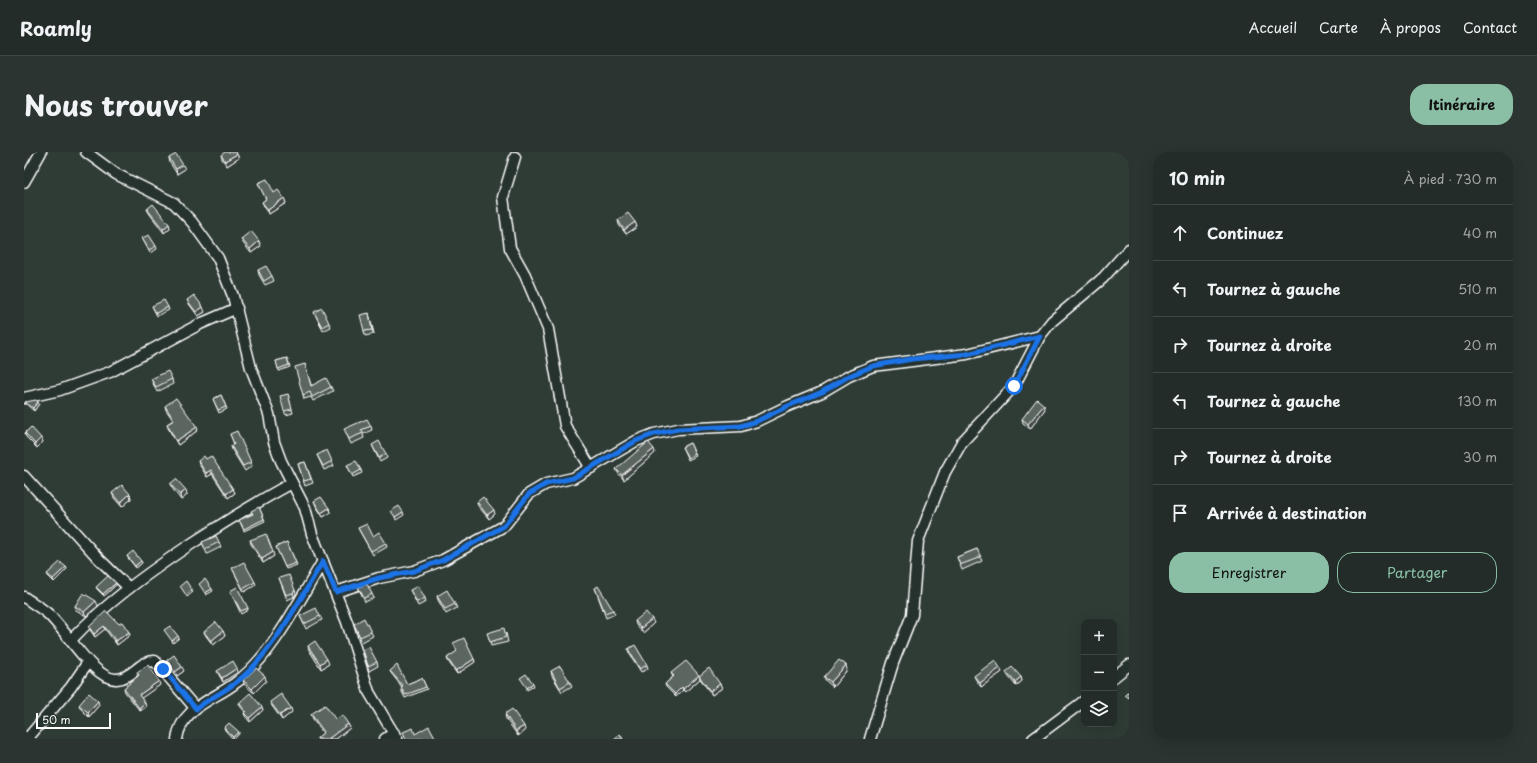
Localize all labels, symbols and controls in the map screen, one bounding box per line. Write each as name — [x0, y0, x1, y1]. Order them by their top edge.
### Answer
text: Roamly — [20, 14, 92, 42]
text: Accueil — [1249, 17, 1297, 38]
text: Carte — [1319, 17, 1358, 38]
text: À propos — [1380, 17, 1441, 38]
text: Contact — [1463, 17, 1517, 38]
text: Nous trouver — [24, 83, 208, 126]
button: Itinéraire — [1410, 84, 1513, 125]
text: 10 min — [1169, 165, 1225, 191]
text: À pied · 730 m — [1404, 169, 1497, 188]
text: Continuez — [1207, 221, 1283, 244]
icon: ahead — [1169, 222, 1191, 244]
text: 40 m — [1463, 223, 1497, 242]
text: Tournez à gauche — [1207, 277, 1341, 300]
icon: left — [1169, 278, 1191, 300]
text: 510 m — [1458, 279, 1497, 298]
text: Tournez à droite — [1207, 333, 1332, 356]
icon: right — [1169, 334, 1191, 356]
text: 20 m — [1463, 335, 1497, 354]
route start — [1005, 377, 1023, 395]
text: Tournez à gauche — [1207, 389, 1341, 412]
icon: left — [1169, 390, 1191, 412]
text: 130 m — [1458, 391, 1497, 410]
text: Tournez à droite — [1207, 445, 1332, 468]
icon: right — [1169, 446, 1191, 468]
text: 30 m — [1463, 447, 1497, 466]
text: Arrivée à destination — [1207, 501, 1367, 524]
icon: arrive — [1169, 502, 1191, 524]
button: Enregistrer — [1169, 552, 1329, 593]
button: Partager — [1337, 552, 1497, 593]
map controls — [1081, 619, 1117, 727]
button: + — [1081, 619, 1117, 655]
button: − — [1081, 655, 1117, 691]
route end — [154, 660, 172, 678]
button: layers — [1081, 691, 1117, 727]
scale bar — [36, 711, 111, 730]
text: 50 m — [42, 711, 71, 728]

